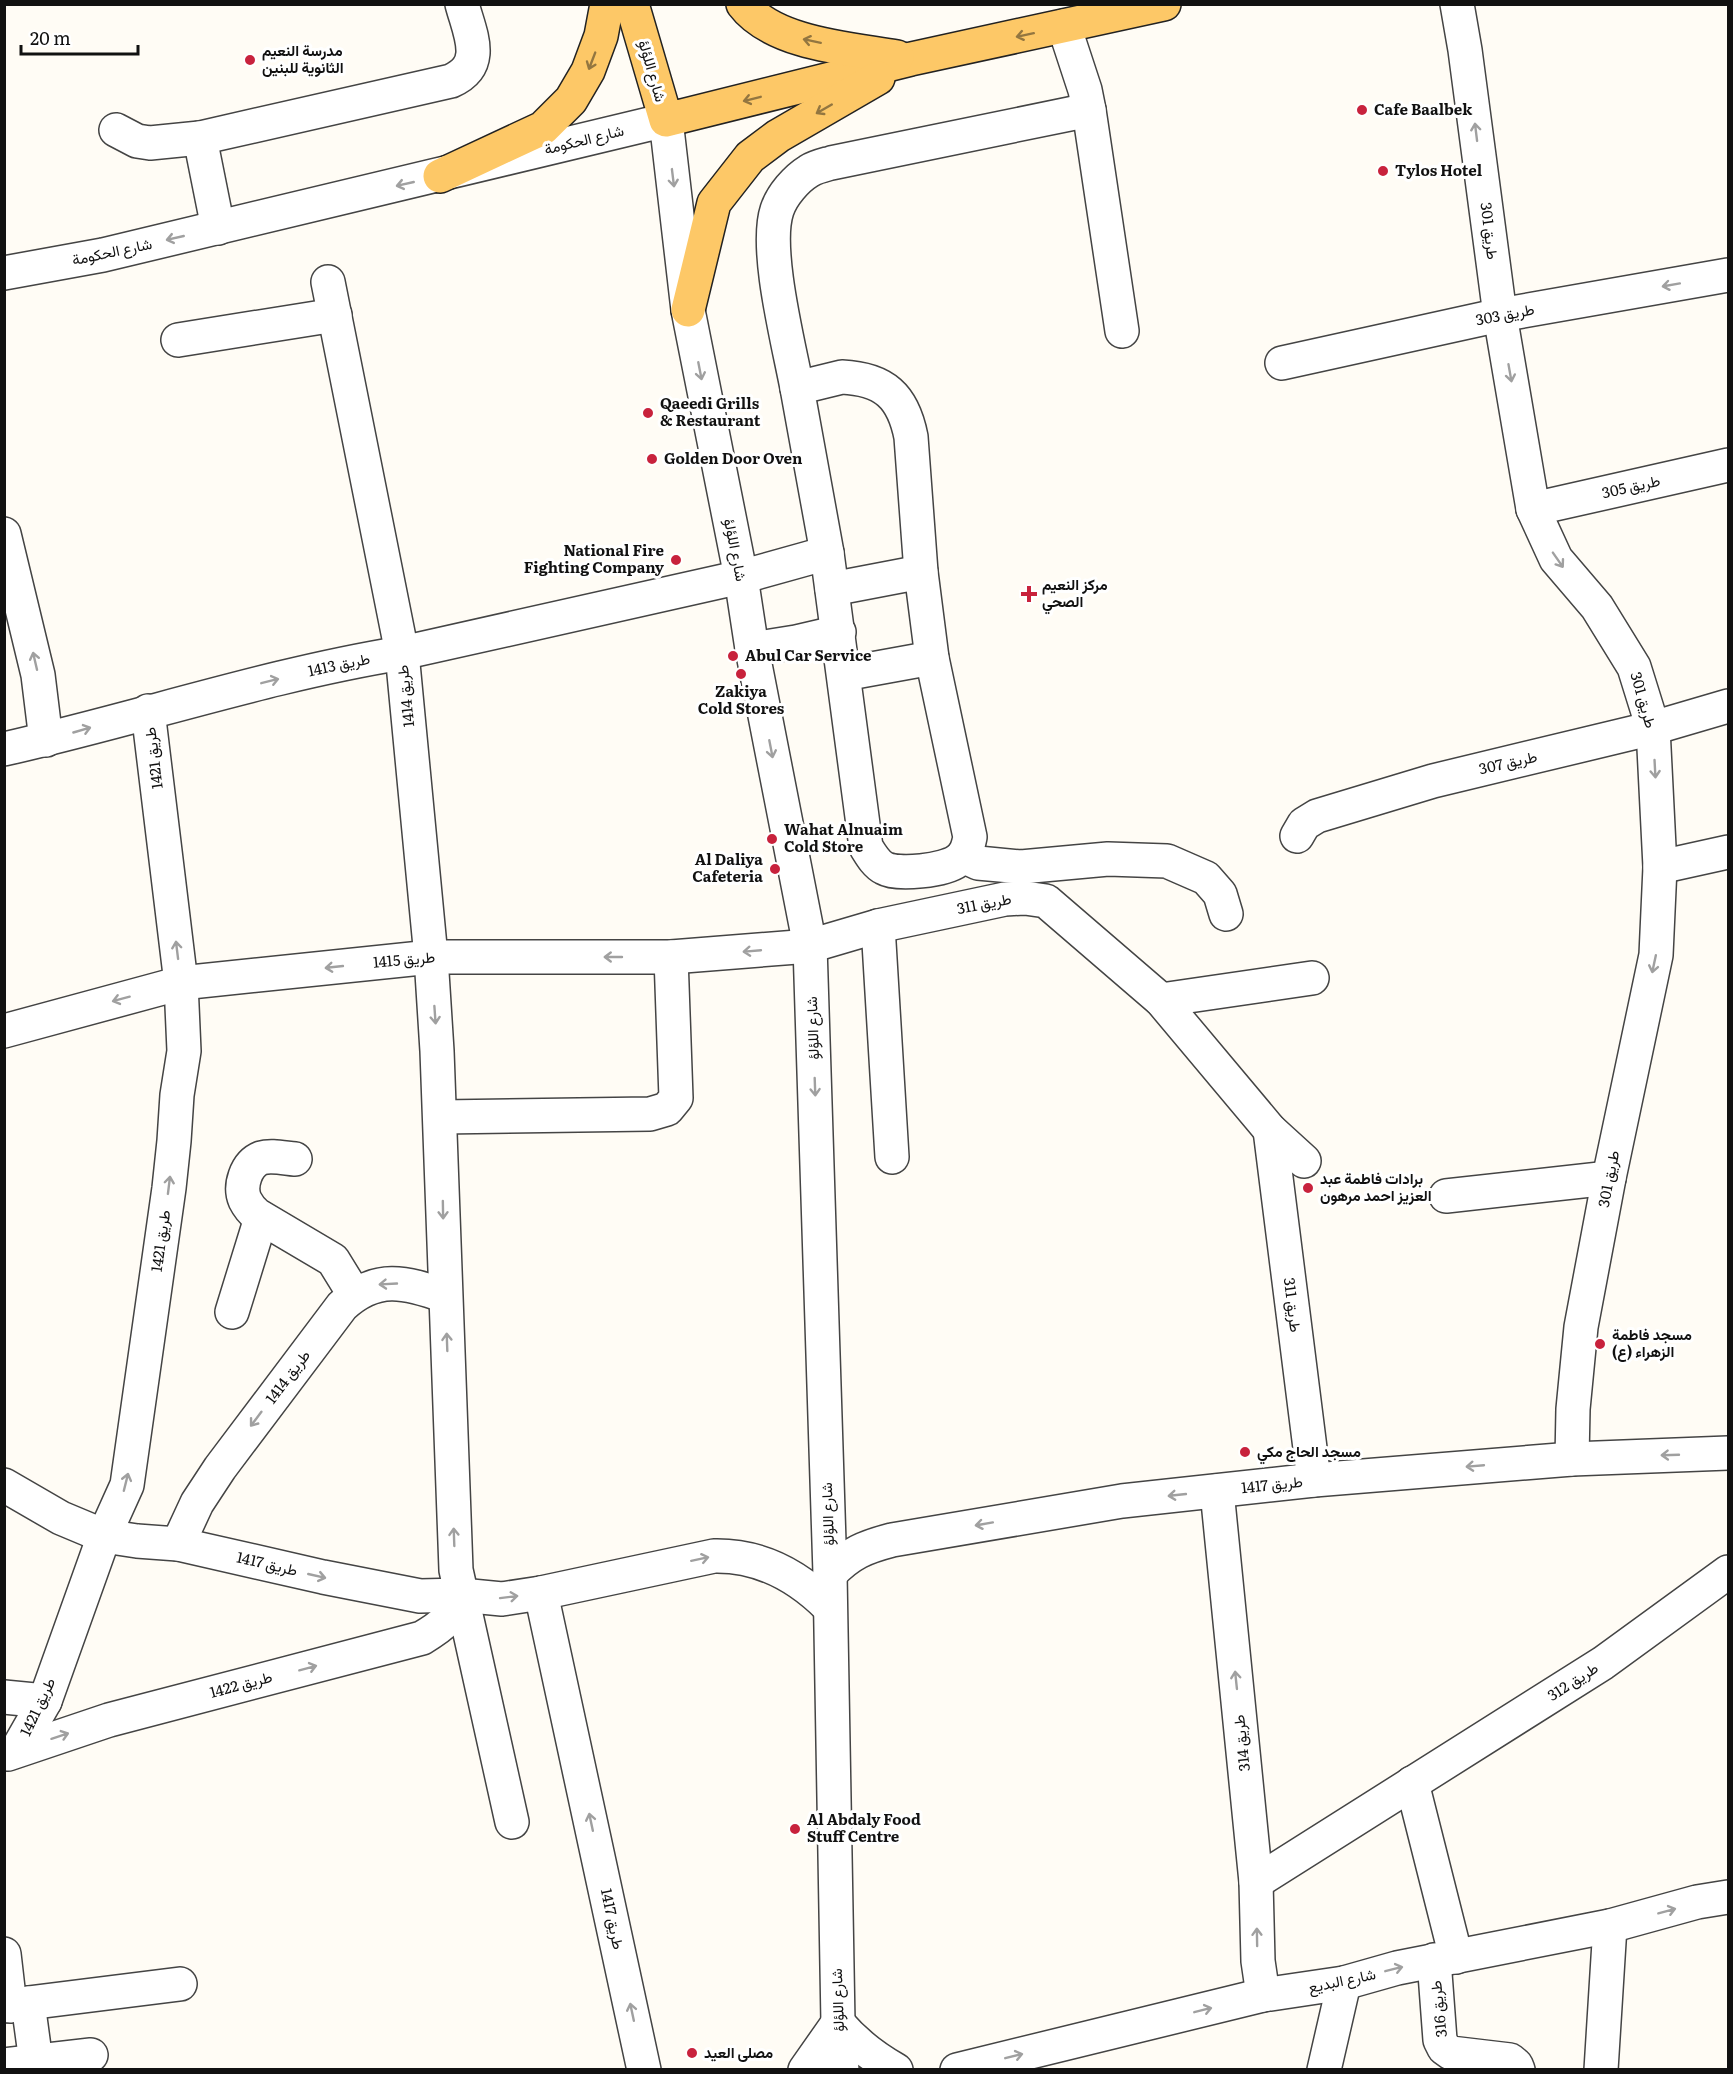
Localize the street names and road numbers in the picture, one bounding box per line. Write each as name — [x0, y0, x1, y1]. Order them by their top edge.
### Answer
street label: شارع اللؤلؤ — [633, 37, 673, 105]
street label: شارع الحكومة — [541, 118, 626, 161]
street label: طريق 301 — [1476, 201, 1505, 261]
street label: شارع الحكومة — [70, 231, 154, 271]
street label: طريق 303 — [1473, 297, 1536, 330]
street label: طريق 305 — [1599, 468, 1662, 503]
street label: شارع اللؤلؤ — [718, 516, 754, 583]
street label: طريق 1413 — [306, 646, 372, 681]
street label: طريق 1414 — [390, 664, 419, 728]
street label: طريق 301 — [1625, 669, 1664, 731]
street label: طريق 1421 — [137, 726, 168, 791]
street label: طريق 307 — [1476, 744, 1539, 779]
street label: طريق 311 — [954, 886, 1013, 919]
street label: طريق 1415 — [372, 944, 436, 973]
street label: شارع اللؤلؤ — [799, 996, 825, 1060]
street label: طريق 301 — [1591, 1148, 1624, 1209]
street label: طريق 1421 — [144, 1208, 175, 1273]
street label: طريق 311 — [1279, 1276, 1308, 1334]
street label: طريق 1414 — [259, 1344, 315, 1408]
street label: طريق 1417 — [1240, 1469, 1304, 1498]
street label: شارع اللؤلؤ — [814, 1482, 840, 1546]
street label: طريق 1417 — [235, 1544, 300, 1581]
street label: طريق 312 — [1542, 1656, 1602, 1706]
street label: طريق 1422 — [207, 1664, 275, 1703]
street label: طريق 1421 — [13, 1673, 60, 1739]
street label: طريق 314 — [1226, 1714, 1255, 1773]
street label: طريق 1417 — [596, 1886, 631, 1952]
street label: شارع البديع — [1306, 1961, 1378, 1999]
street label: شارع اللؤلؤ — [824, 1968, 850, 2032]
street label: طريق 316 — [1423, 1979, 1452, 2039]

